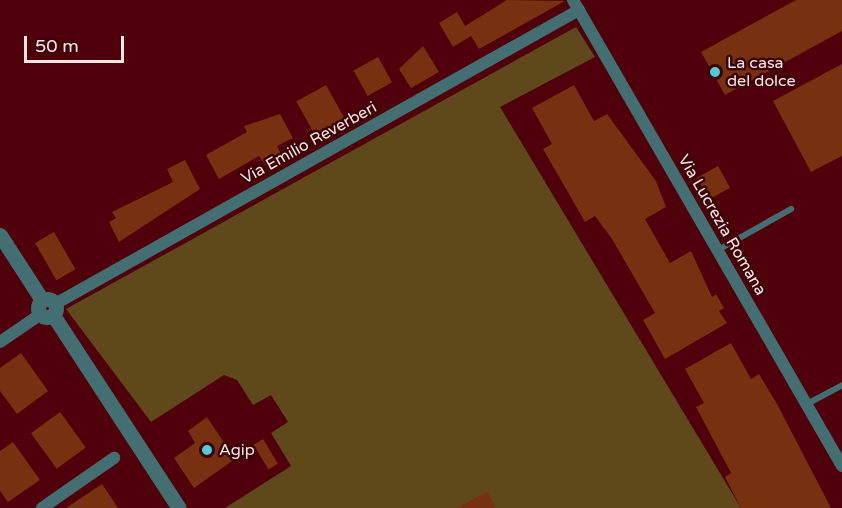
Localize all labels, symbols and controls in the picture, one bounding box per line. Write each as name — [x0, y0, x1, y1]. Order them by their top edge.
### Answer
scale bar — [27, 24, 128, 62]
text: 50 m — [35, 35, 79, 57]
place label: La casa del dolce — [727, 53, 796, 91]
marker: La casa del dolce — [708, 65, 722, 79]
street label: Via Emilio Reverberi — [238, 98, 380, 188]
street label: Via Lucrezia Romana — [674, 151, 770, 299]
place label: Agip — [219, 440, 255, 460]
marker: Agip — [200, 443, 214, 457]

